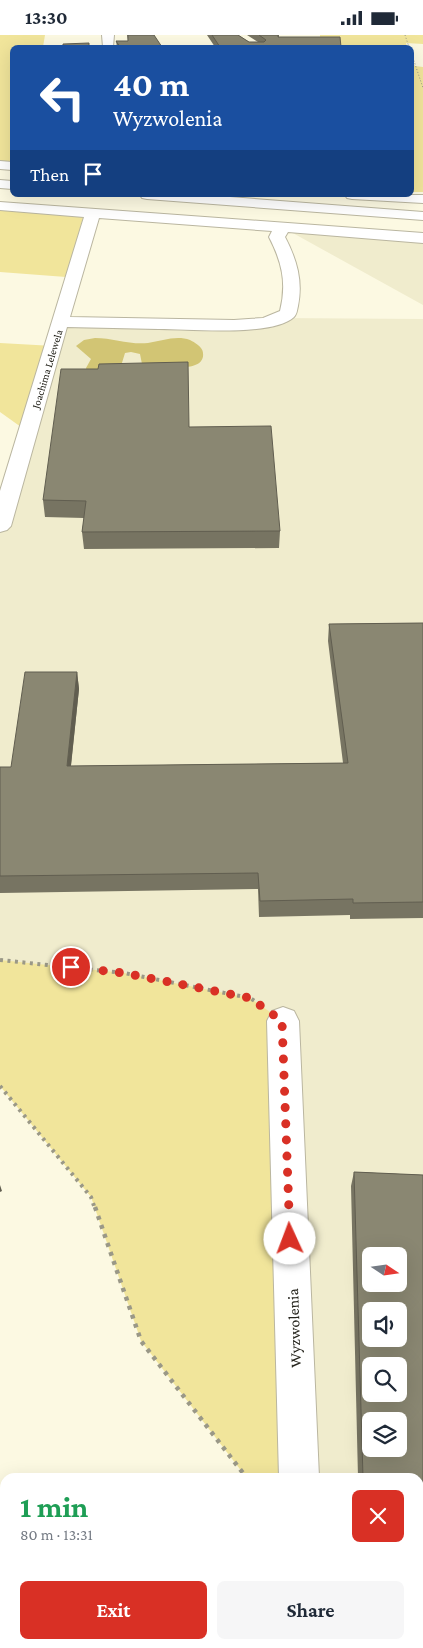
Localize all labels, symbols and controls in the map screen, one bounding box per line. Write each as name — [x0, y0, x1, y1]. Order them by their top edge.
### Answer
text: 13:30 — [25, 7, 68, 28]
icon: left — [30, 65, 95, 130]
text: 40 m — [113, 65, 190, 104]
text: Wyzwolenia — [113, 106, 222, 131]
icon: arrive — [79, 160, 107, 188]
text: Then — [30, 164, 69, 185]
street label: Joachima Lelewela — [29, 328, 66, 411]
pin — [50, 946, 92, 988]
icon: arrive — [57, 953, 85, 981]
position arrow — [263, 1212, 315, 1264]
north arrow — [362, 1247, 408, 1293]
map controls — [362, 1247, 407, 1457]
street label: Wyzwolenia — [284, 1287, 305, 1368]
button: sound — [362, 1302, 407, 1347]
button: search — [362, 1357, 407, 1402]
button: layers — [362, 1412, 407, 1457]
text: 1 min — [20, 1490, 88, 1523]
button: close — [352, 1490, 404, 1542]
text: 80 m · 13:31 — [20, 1526, 93, 1543]
button: Exit — [20, 1581, 207, 1639]
button: Share — [217, 1581, 404, 1639]

